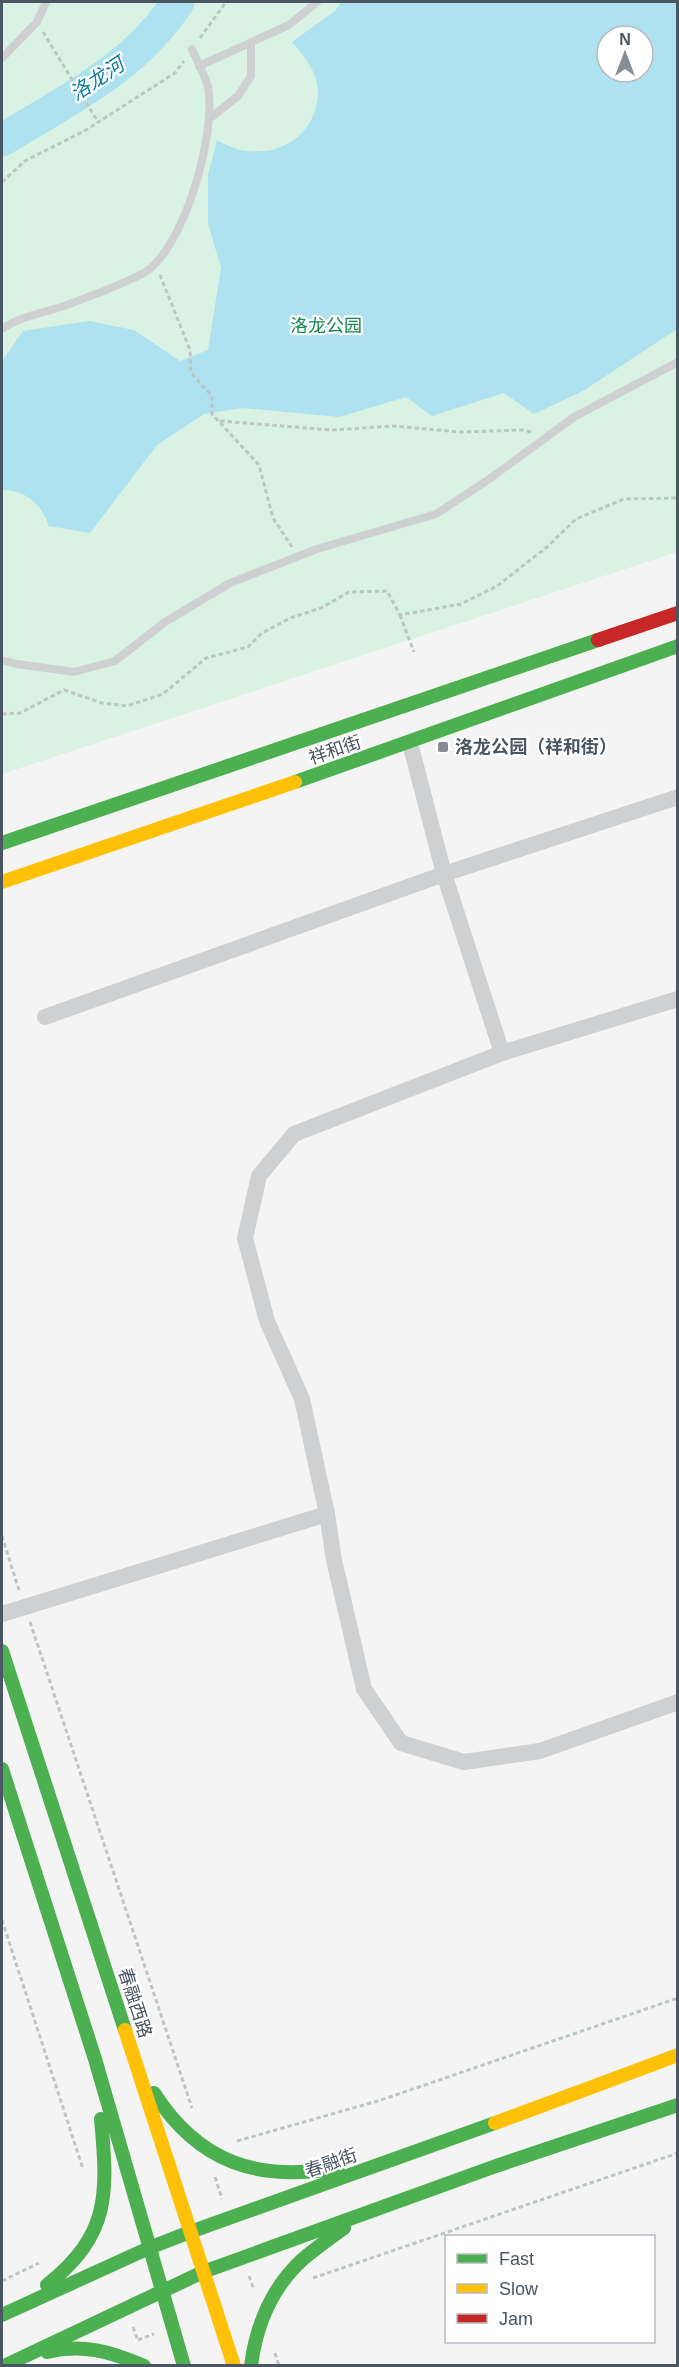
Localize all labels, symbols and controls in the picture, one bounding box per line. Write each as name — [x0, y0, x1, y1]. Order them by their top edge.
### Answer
north arrow — [595, 24, 655, 84]
text: N — [619, 31, 631, 48]
water label: 洛龙河 — [66, 51, 131, 105]
park label: 洛龙公园 — [290, 316, 362, 336]
street label: 祥和街 — [306, 732, 364, 768]
place label: 洛龙公园（祥和街） — [455, 737, 617, 757]
marker: 洛龙公园（祥和街） — [436, 740, 450, 754]
street label: 春融西路 — [114, 1966, 156, 2040]
street label: 春融街 — [302, 2145, 360, 2181]
legend — [445, 2235, 655, 2343]
text: Fast — [499, 2249, 534, 2269]
text: Slow — [499, 2279, 539, 2299]
text: Jam — [499, 2309, 533, 2329]

